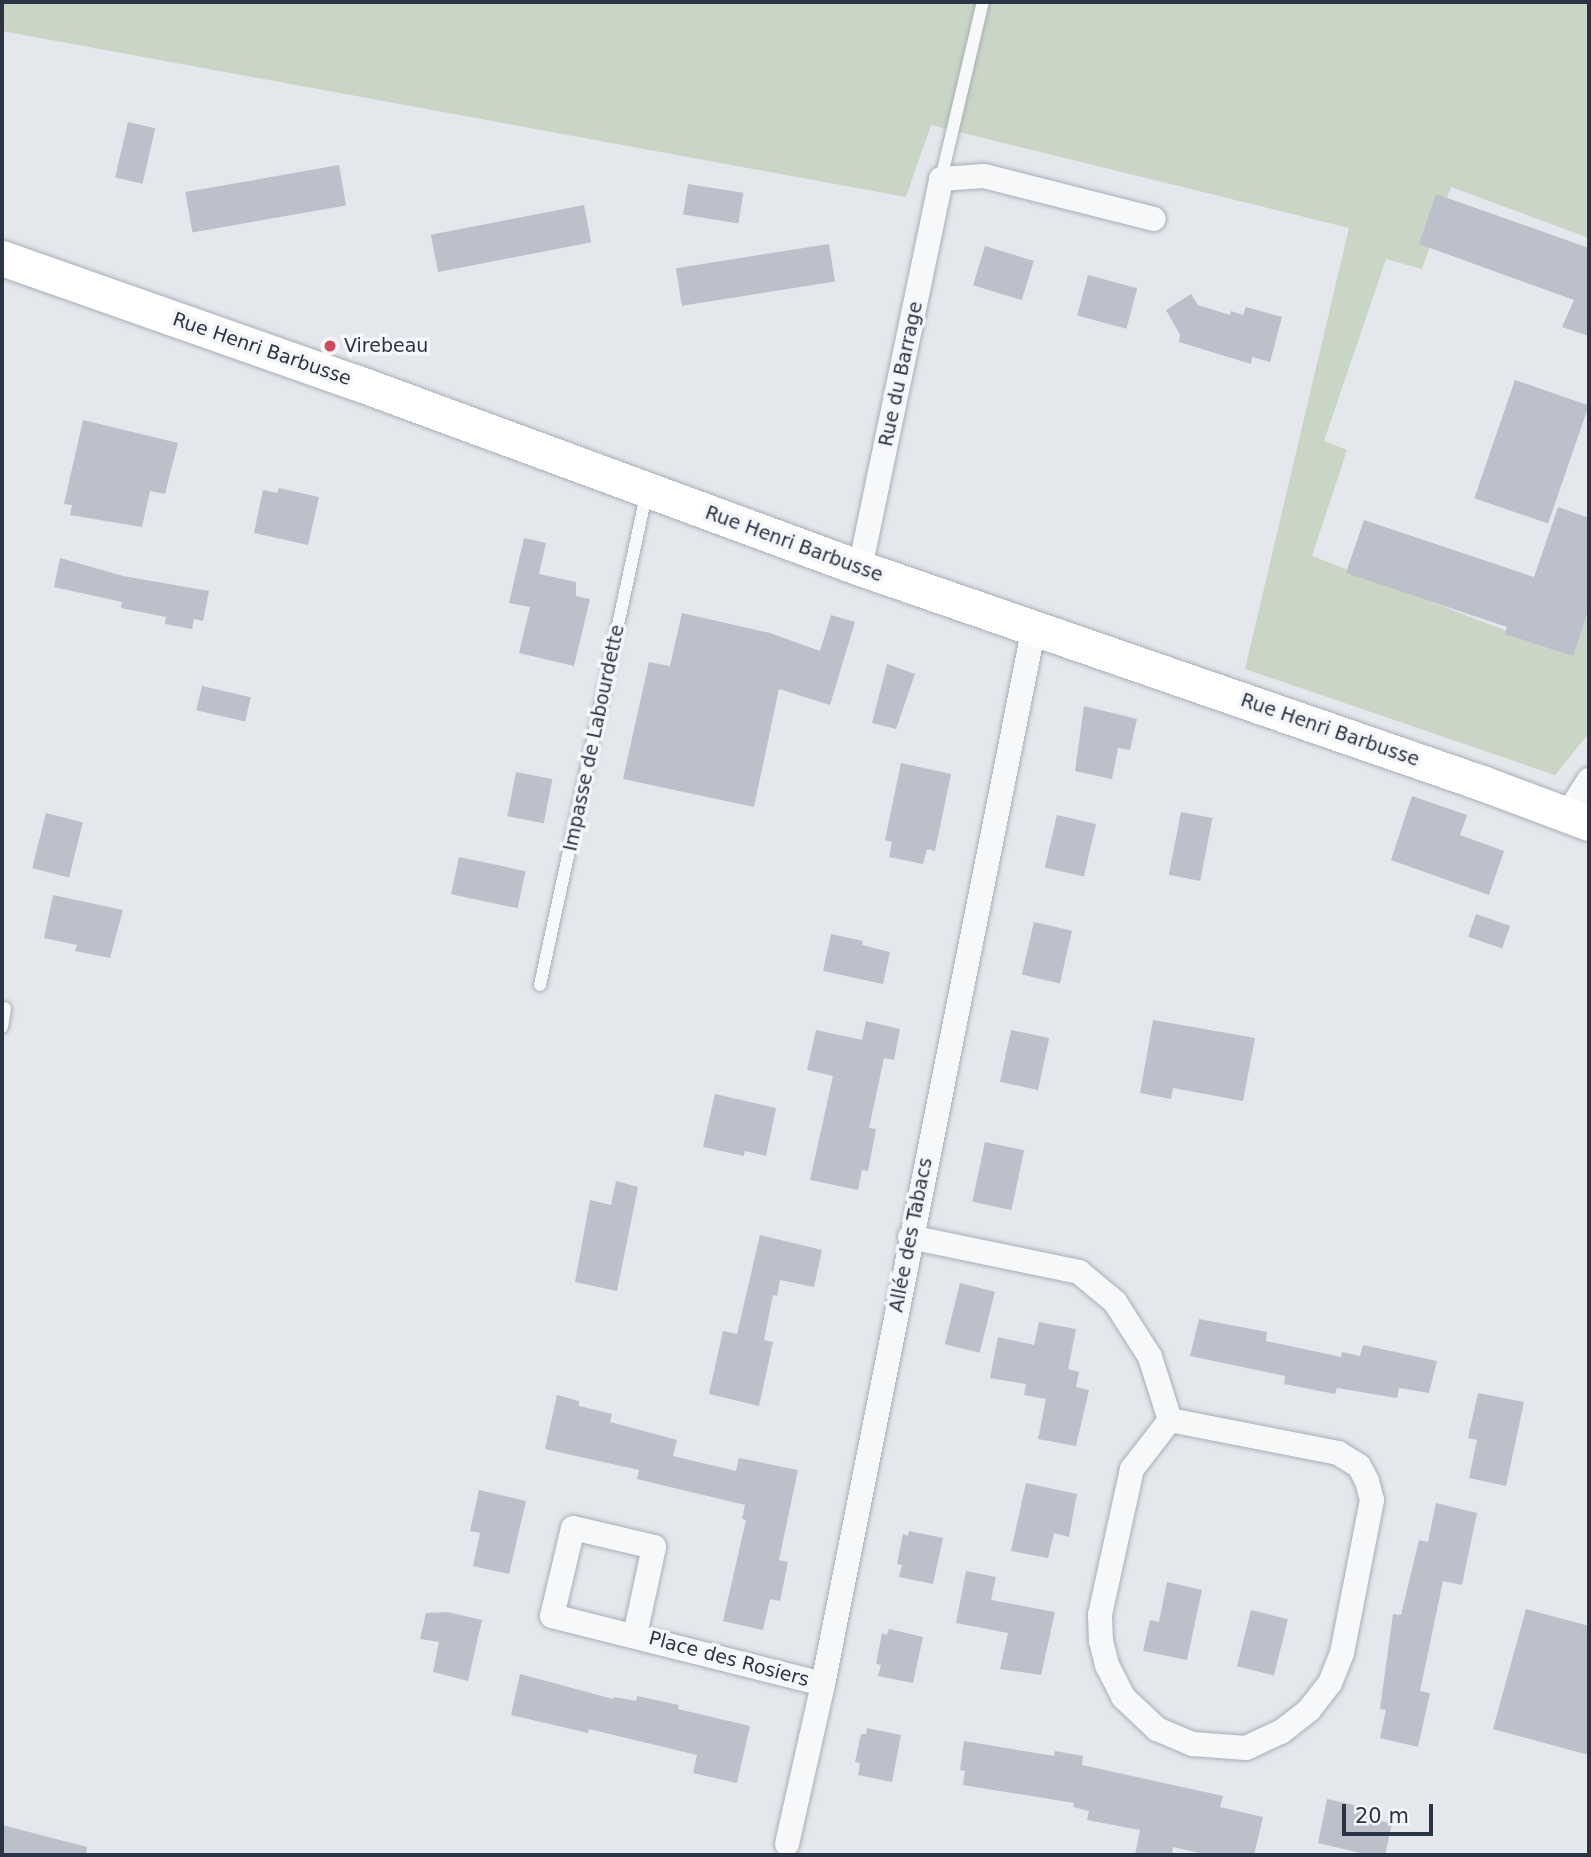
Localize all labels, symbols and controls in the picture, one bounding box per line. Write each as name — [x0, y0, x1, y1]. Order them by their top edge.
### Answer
street label: Rue du Barrage — [875, 299, 927, 449]
street label: Rue Henri Barbusse — [170, 308, 354, 390]
place label: Virebeau — [344, 335, 428, 357]
marker: Virebeau — [322, 338, 338, 354]
street label: Rue Henri Barbusse — [702, 501, 886, 587]
street label: Impasse de Labourdette — [559, 623, 629, 853]
street label: Rue Henri Barbusse — [1238, 689, 1422, 771]
street label: Allée des Tabacs — [885, 1156, 937, 1314]
street label: Place des Rosiers — [646, 1627, 812, 1691]
scale bar — [1346, 1790, 1437, 1834]
text: 20 m — [1355, 1804, 1409, 1828]

